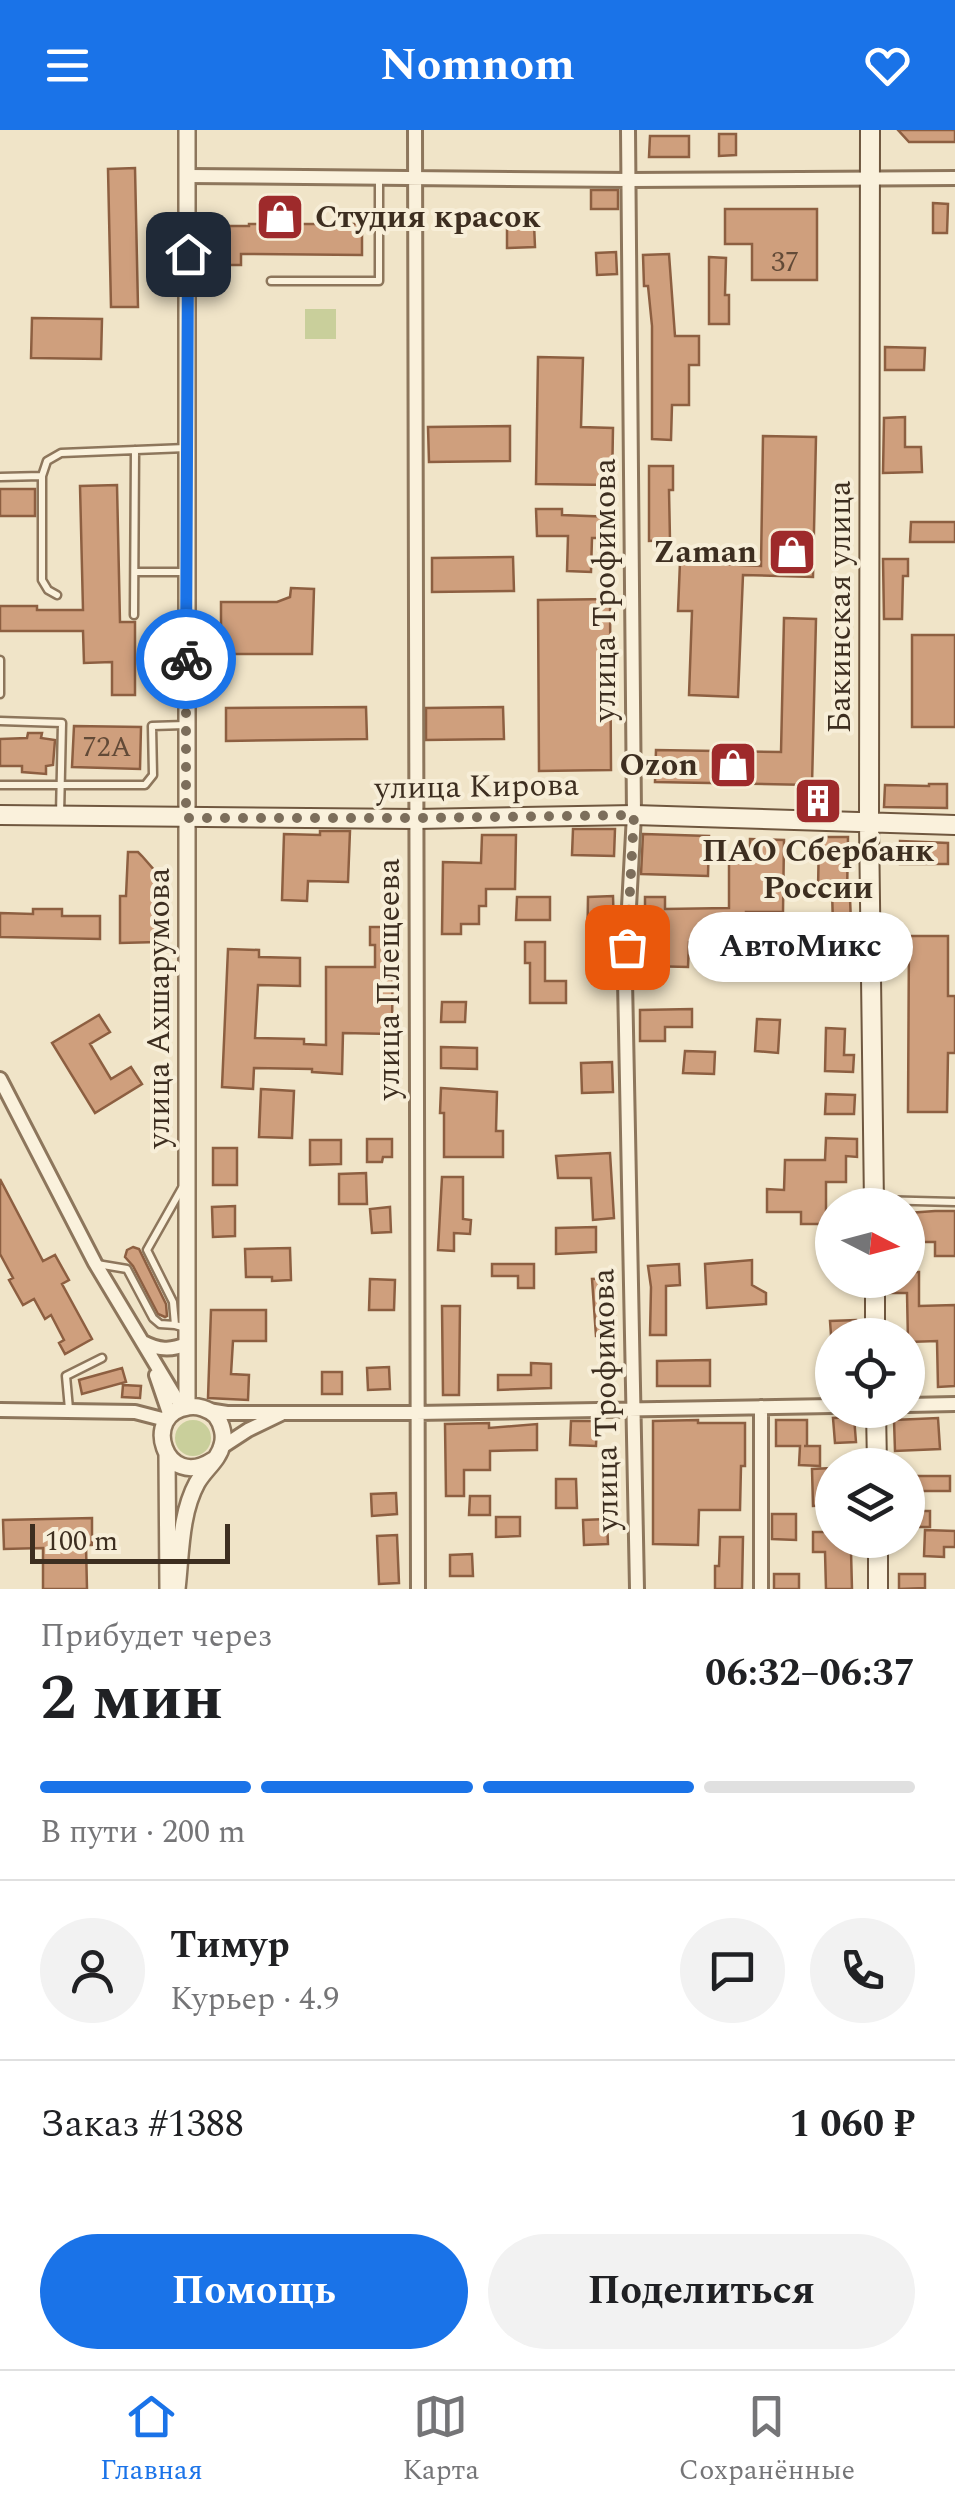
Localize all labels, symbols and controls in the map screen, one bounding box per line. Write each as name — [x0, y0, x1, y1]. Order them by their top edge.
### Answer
text: Nomnom — [380, 31, 575, 100]
icon: menu — [40, 38, 95, 93]
icon: heart — [860, 38, 915, 93]
shop icon: Студия красок — [254, 191, 306, 243]
place label: Студия красок — [315, 193, 541, 242]
pin — [146, 212, 231, 297]
icon: home — [161, 227, 216, 282]
house number: 37 — [771, 241, 799, 284]
street label: улица Трофимова — [581, 458, 630, 723]
street label: Бакинская улица — [816, 480, 865, 734]
shop icon: Zaman — [766, 526, 818, 578]
place label: Zaman — [653, 528, 757, 577]
courier — [136, 609, 236, 709]
icon: bike — [159, 632, 214, 687]
house number: 72А — [82, 726, 132, 769]
shop icon: Ozon — [707, 739, 759, 791]
place label: Ozon — [620, 741, 698, 790]
street label: улица Кирова — [373, 761, 580, 813]
building icon: ПАО Сбербанк России — [792, 775, 844, 827]
place label: ПАО Сбербанк России — [702, 827, 935, 913]
street label: улица Плещеева — [365, 858, 414, 1101]
street label: улица Ахшарумова — [135, 867, 184, 1149]
pin — [585, 905, 670, 990]
callout: АвтоМикс — [687, 912, 912, 982]
icon: bag — [600, 920, 655, 975]
text: АвтоМикс — [719, 922, 882, 971]
north arrow — [815, 1188, 925, 1298]
map controls — [815, 1188, 925, 1558]
street label: улица Трофимова — [579, 1267, 633, 1533]
button: locate — [815, 1318, 925, 1428]
button: layers — [815, 1448, 925, 1558]
scale bar — [30, 1519, 230, 1564]
text: 100 m — [45, 1520, 118, 1563]
text: Прибудет через — [40, 1612, 272, 1661]
text: 06:32–06:37 — [705, 1645, 915, 1703]
text: 2 мин — [40, 1649, 223, 1748]
text: В пути · 200 m — [40, 1808, 246, 1857]
text: Тимур — [170, 1917, 290, 1975]
button: person — [40, 1918, 145, 2023]
button: chat — [680, 1918, 785, 2023]
button: phone — [810, 1918, 915, 2023]
text: Курьер · 4.9 — [170, 1975, 339, 2024]
text: Заказ #1388 — [40, 2096, 244, 2154]
text: 1 060 ₽ — [789, 2096, 915, 2154]
button: Помощь — [40, 2234, 468, 2349]
button: Поделиться — [488, 2234, 915, 2349]
tab: Главная — [100, 2389, 203, 2492]
tab: Карта — [402, 2389, 479, 2492]
tab: Сохранённые — [679, 2389, 855, 2492]

